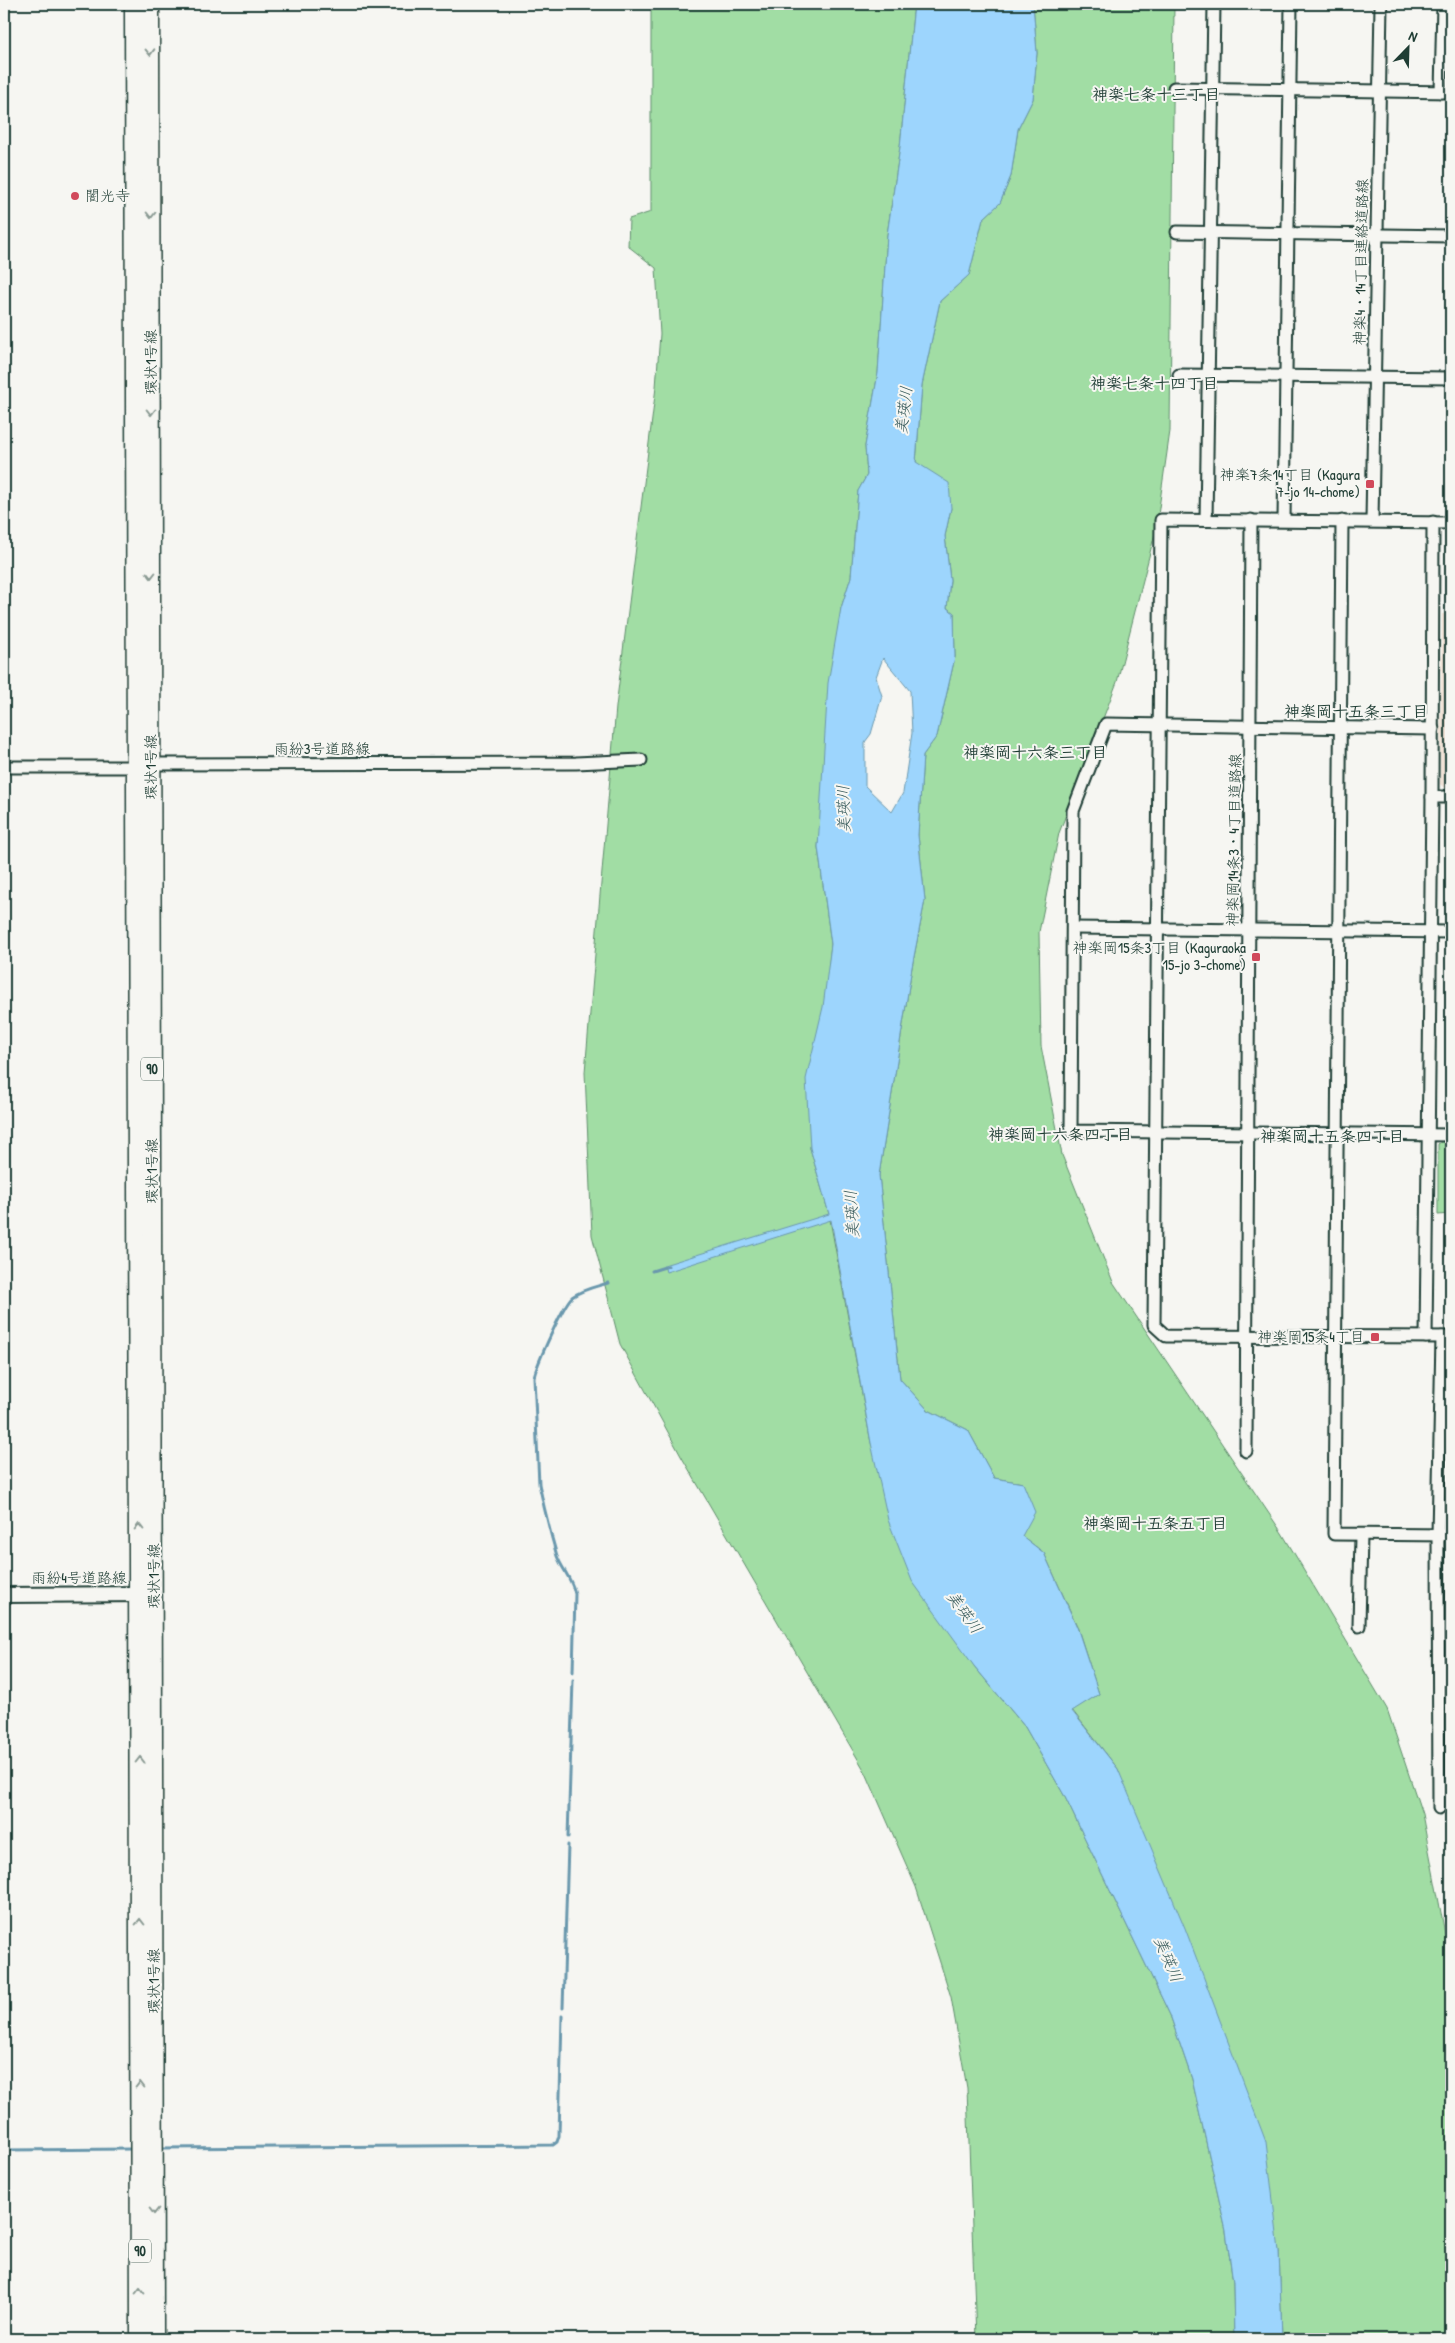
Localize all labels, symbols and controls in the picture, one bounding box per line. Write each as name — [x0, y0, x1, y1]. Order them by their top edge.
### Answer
north arrow — [1382, 22, 1432, 72]
text: N — [1406, 25, 1421, 46]
one-way arrow — [145, 49, 155, 57]
district label: 神楽七条十三丁目 — [1092, 83, 1220, 105]
street label: 神楽4・14丁目連絡道路線 — [1349, 178, 1372, 346]
place label: 闇光寺 — [85, 185, 130, 206]
marker: 闇光寺 — [69, 190, 81, 202]
one-way arrow — [146, 212, 156, 219]
street label: 環状1号線 — [140, 329, 161, 395]
district label: 神楽七条十四丁目 — [1090, 372, 1218, 394]
water label: 美瑛川 — [889, 385, 917, 435]
one-way arrow — [146, 409, 156, 417]
place label: 神楽7条14丁目 (Kagura 7-jo 14-chome) — [1220, 464, 1360, 502]
marker: 神楽7条14丁目 (Kagura 7-jo 14-chome) — [1364, 478, 1376, 490]
one-way arrow — [146, 572, 156, 579]
district label: 神楽岡十五条三丁目 — [1284, 700, 1428, 722]
street label: 環状1号線 — [140, 734, 161, 800]
street label: 雨紛3号道路線 — [274, 738, 370, 759]
district label: 神楽岡十六条三丁目 — [963, 741, 1107, 763]
street label: 神楽岡14条3・4丁目道路線 — [1221, 753, 1246, 927]
water label: 美瑛川 — [831, 785, 855, 833]
place label: 神楽岡15条3丁目 (Kaguraoka 15-jo 3-chome) — [1073, 937, 1246, 975]
marker: 神楽岡15条3丁目 (Kaguraoka 15-jo 3-chome) — [1250, 951, 1262, 963]
road number: 90 — [141, 1058, 163, 1080]
district label: 神楽岡十六条四丁目 — [988, 1123, 1132, 1145]
district label: 神楽岡十五条四丁目 — [1260, 1125, 1404, 1147]
street label: 環状1号線 — [141, 1138, 162, 1204]
water label: 美瑛川 — [839, 1189, 863, 1239]
place label: 神楽岡15条4丁目 — [1258, 1326, 1365, 1347]
marker: 神楽岡15条4丁目 — [1369, 1331, 1381, 1343]
district label: 神楽岡十五条五丁目 — [1083, 1512, 1227, 1534]
one-way arrow — [134, 1523, 144, 1530]
street label: 環状1号線 — [143, 1543, 164, 1609]
street label: 雨紛4号道路線 — [31, 1567, 127, 1588]
water label: 美瑛川 — [942, 1586, 988, 1638]
one-way arrow — [135, 1755, 145, 1763]
one-way arrow — [135, 1918, 145, 1926]
water label: 美瑛川 — [1149, 1933, 1189, 1985]
street label: 環状1号線 — [143, 1948, 164, 2014]
one-way arrow — [135, 2080, 145, 2088]
one-way arrow — [149, 2208, 159, 2215]
road number: 90 — [129, 2240, 151, 2262]
one-way arrow — [135, 2286, 145, 2294]

